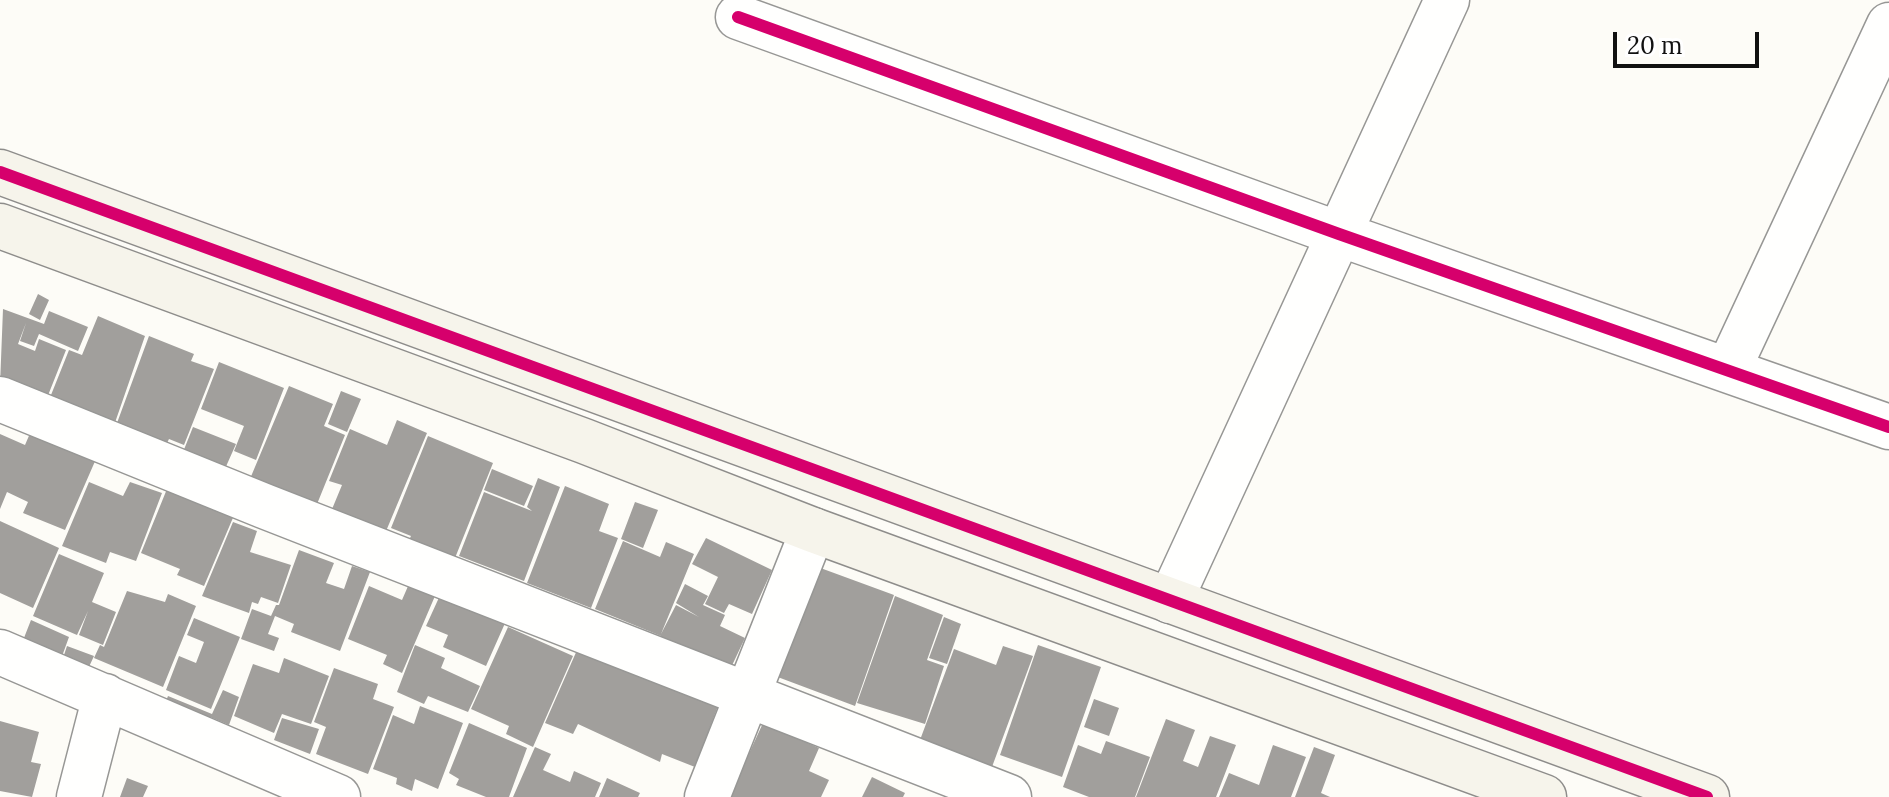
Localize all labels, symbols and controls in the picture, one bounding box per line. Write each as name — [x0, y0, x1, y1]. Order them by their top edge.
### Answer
scale bar — [1617, 16, 1763, 66]
text: 20 m — [1627, 30, 1683, 61]

